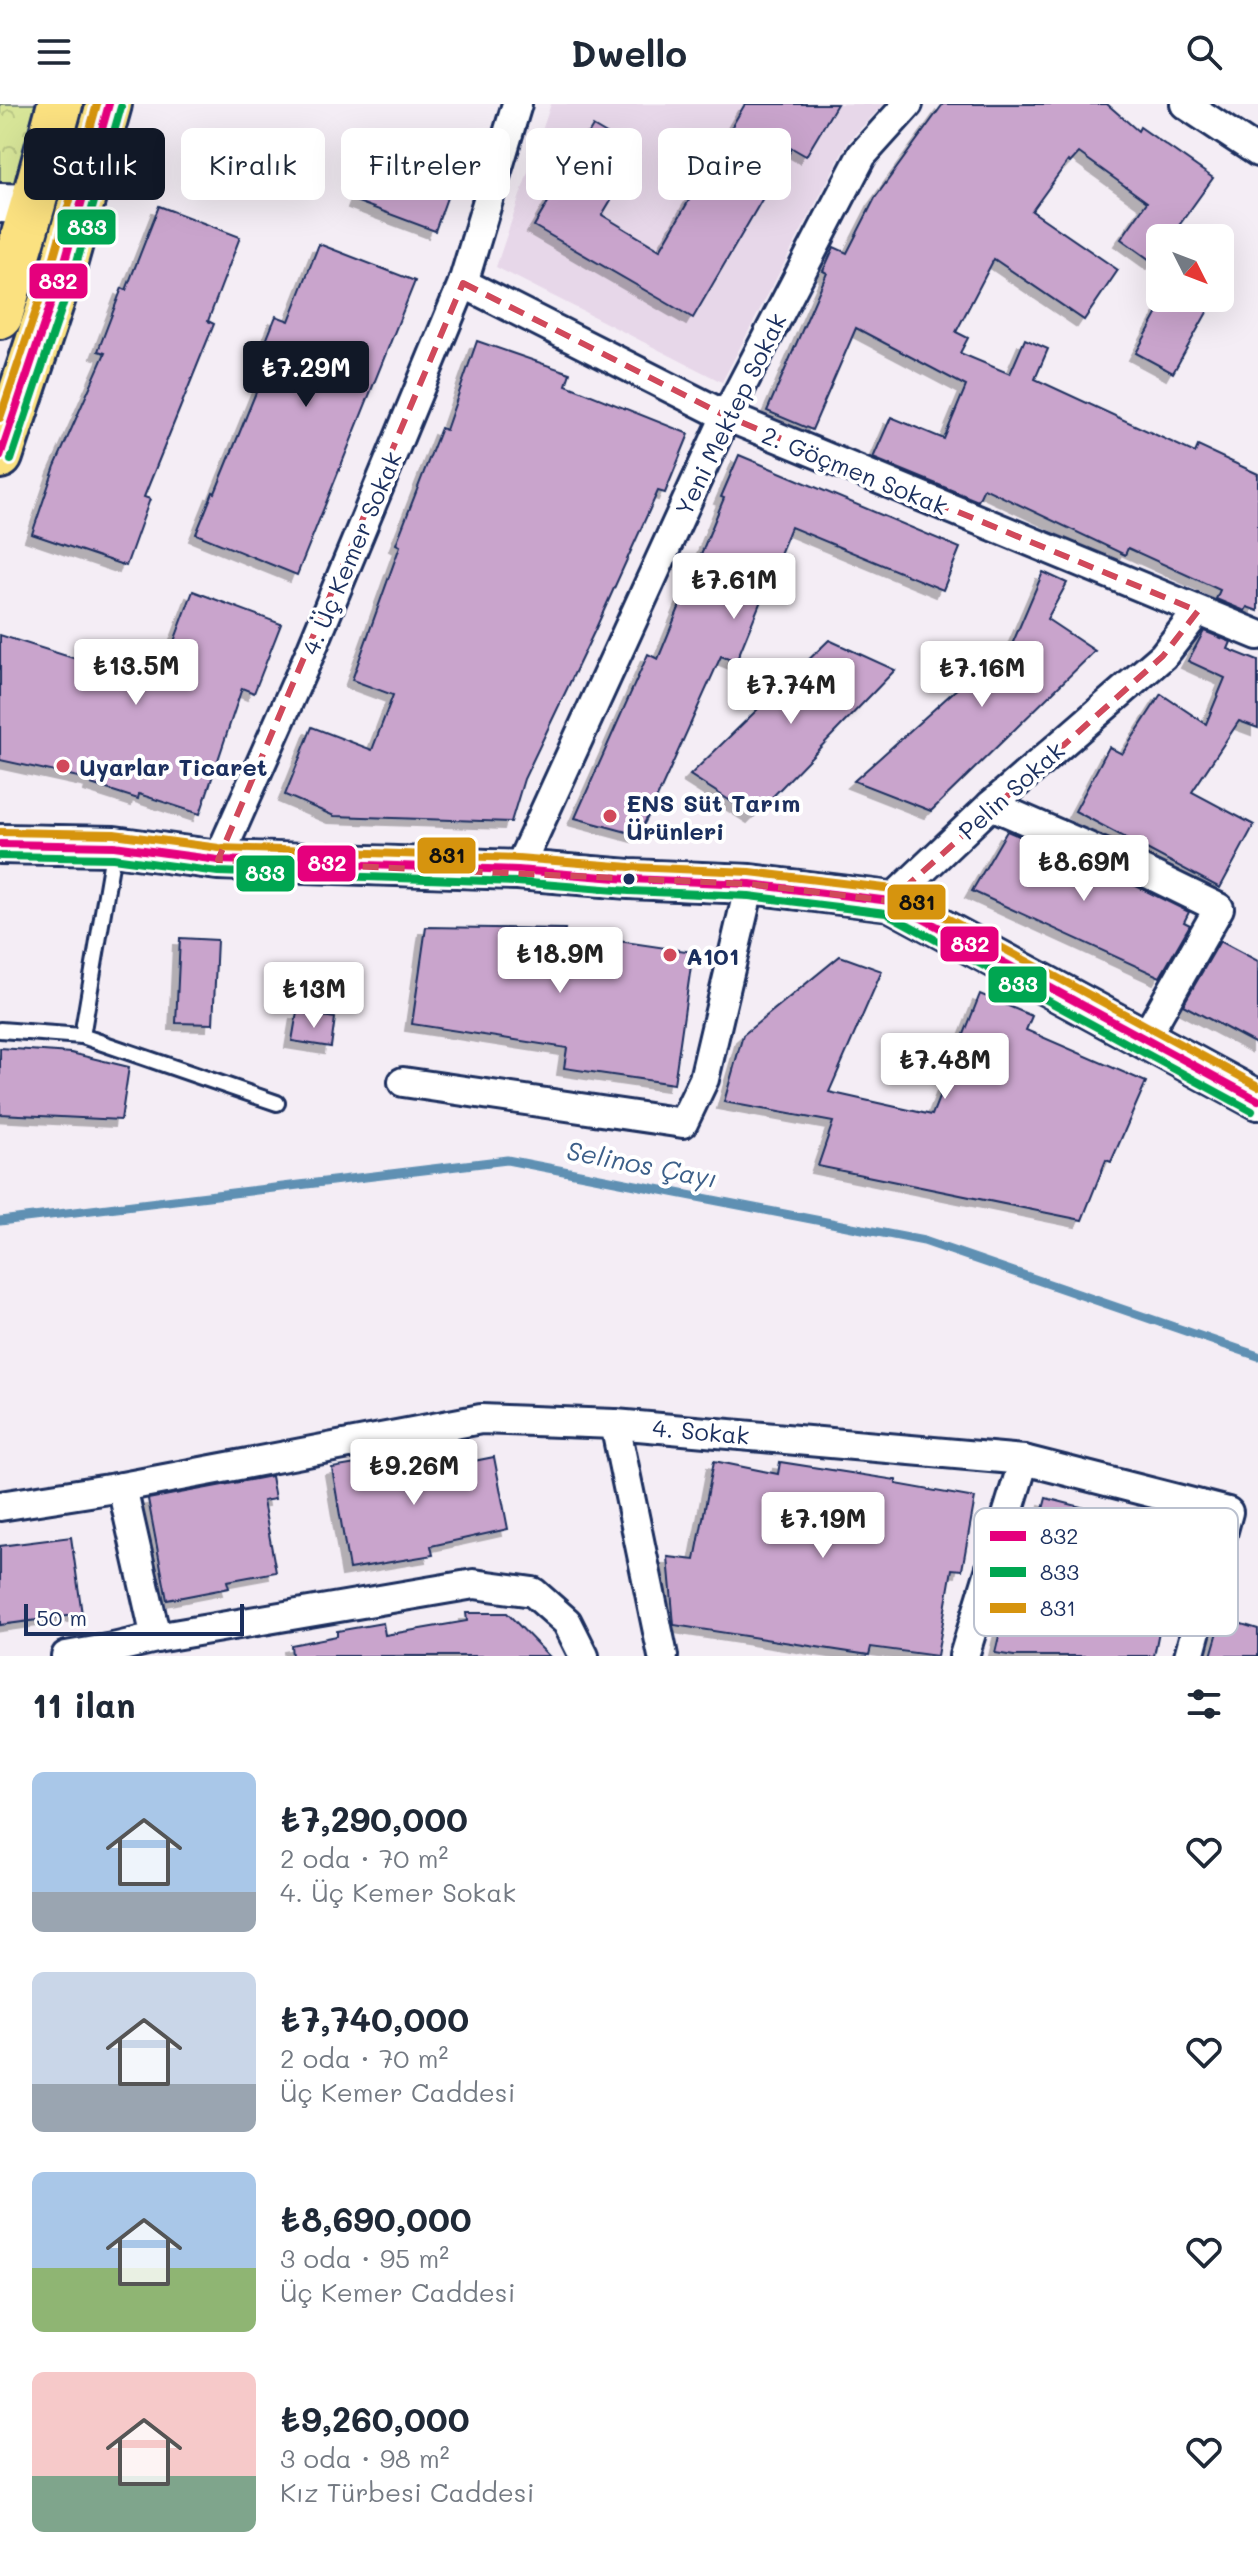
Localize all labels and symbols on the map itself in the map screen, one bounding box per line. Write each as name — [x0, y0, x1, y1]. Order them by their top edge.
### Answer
line badge: 833 — [56, 208, 117, 246]
text: 833 — [67, 212, 107, 241]
north arrow — [1146, 224, 1234, 312]
line badge: 832 — [28, 262, 89, 300]
text: 832 — [38, 266, 78, 295]
street label: Yeni Mektep Sokak — [667, 308, 793, 520]
pin: ₺7.29M — [241, 341, 371, 409]
street label: 2. Göçmen Sokak — [758, 419, 952, 521]
street label: 4. Üç Kemer Sokak — [294, 447, 408, 659]
pin: ₺7.61M — [669, 553, 799, 621]
pin: ₺13.5M — [71, 639, 201, 707]
pin: ₺7.16M — [917, 641, 1047, 709]
pin: ₺7.74M — [726, 658, 856, 726]
street label: Pelin Sokak — [952, 734, 1070, 846]
place label: Uyarlar Ticaret — [79, 751, 267, 782]
marker: Uyarlar Ticaret — [54, 757, 72, 775]
place label: ENS Süt Tarım Ürünleri — [626, 787, 800, 846]
marker: ENS Süt Tarım Ürünleri — [601, 807, 619, 825]
pin: ₺8.69M — [1019, 835, 1149, 903]
line badge: 831 — [416, 836, 477, 875]
text: 831 — [429, 840, 465, 869]
line badge: 832 — [296, 844, 357, 883]
text: 832 — [307, 848, 347, 877]
line badge: 833 — [235, 854, 296, 893]
text: 833 — [245, 858, 285, 887]
unlabelled marker — [621, 871, 637, 887]
line badge: 831 — [886, 883, 947, 921]
text: 831 — [899, 887, 935, 916]
line badge: 832 — [939, 925, 1000, 963]
pin: ₺18.9M — [495, 927, 625, 995]
text: 832 — [950, 929, 990, 958]
place label: A101 — [686, 940, 739, 971]
marker: A101 — [661, 946, 679, 964]
pin: ₺13M — [267, 962, 361, 1030]
line badge: 833 — [987, 965, 1048, 1004]
text: 833 — [998, 969, 1038, 998]
pin: ₺7.48M — [880, 1033, 1010, 1101]
water label: Selinos Çayı — [564, 1133, 720, 1195]
street label: 4. Sokak — [651, 1411, 751, 1451]
pin: ₺9.26M — [349, 1439, 479, 1507]
pin: ₺7.19M — [758, 1492, 888, 1560]
legend — [974, 1508, 1238, 1636]
text: 832 — [1040, 1521, 1078, 1550]
text: 833 — [1040, 1557, 1079, 1586]
text: 831 — [1040, 1593, 1076, 1622]
scale bar — [24, 1600, 244, 1636]

